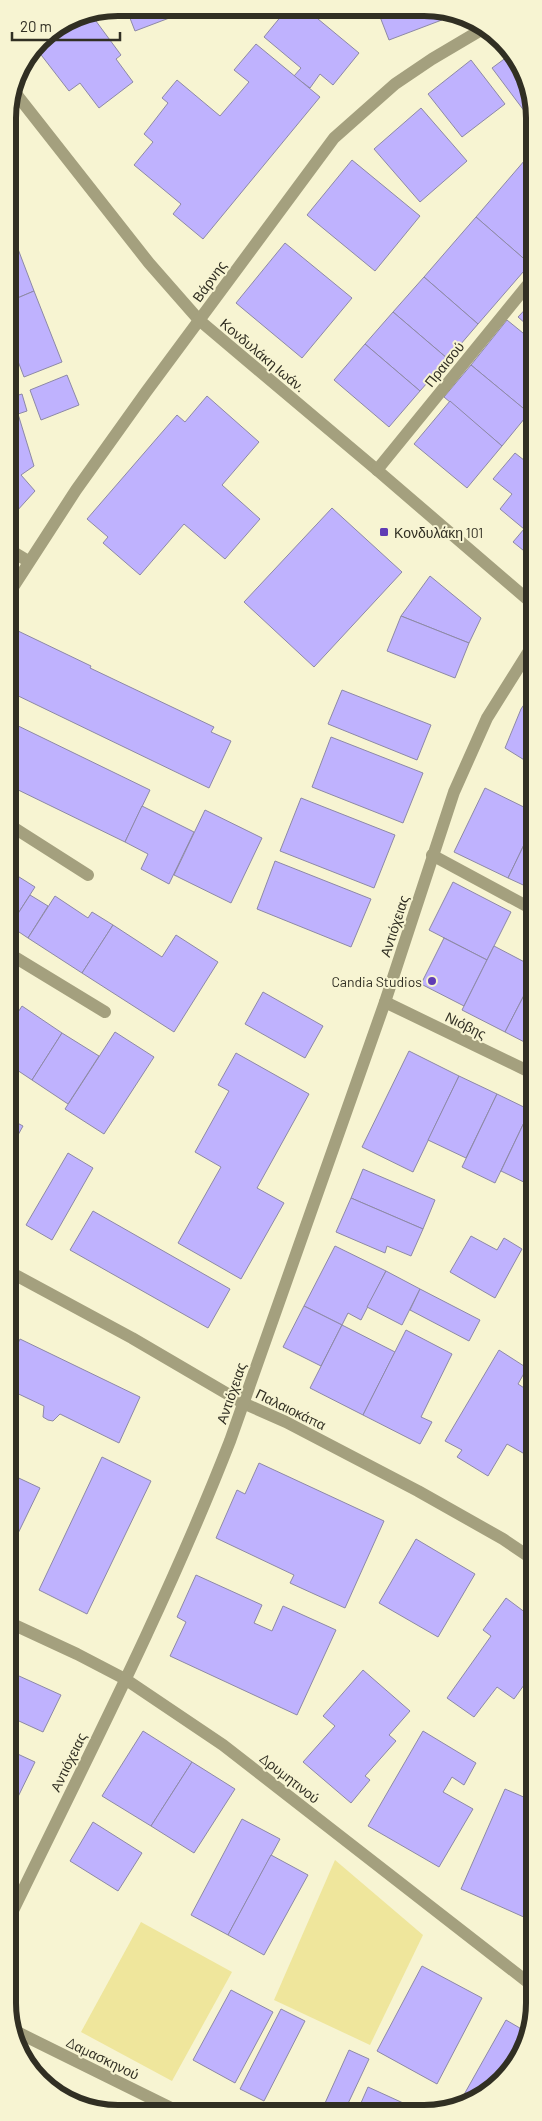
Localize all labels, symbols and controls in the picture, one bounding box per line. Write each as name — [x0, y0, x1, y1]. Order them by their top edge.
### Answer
scale bar — [12, 10, 120, 42]
text: 20 m — [20, 17, 52, 35]
street label: Βάρνης — [188, 257, 230, 305]
street label: Κονδυλάκη Ιωάν. — [217, 315, 309, 395]
street label: Πραισού — [421, 338, 467, 390]
place label: Κονδυλάκη 101 — [394, 524, 483, 541]
marker: Κονδυλάκη 101 — [378, 526, 390, 538]
street label: Αντιόχειας — [376, 893, 412, 959]
place label: Candia Studios — [331, 973, 422, 990]
marker: Candia Studios — [426, 975, 438, 987]
street label: Νιόβης — [443, 1008, 490, 1042]
street label: Αντιόχειας — [213, 1360, 249, 1426]
street label: Παλαιοκάπα — [253, 1385, 329, 1433]
street label: Αντιόχειας — [46, 1729, 90, 1794]
street label: Δρυμητινού — [257, 1749, 323, 1807]
street label: Δαμασκηνού — [64, 2033, 142, 2083]

